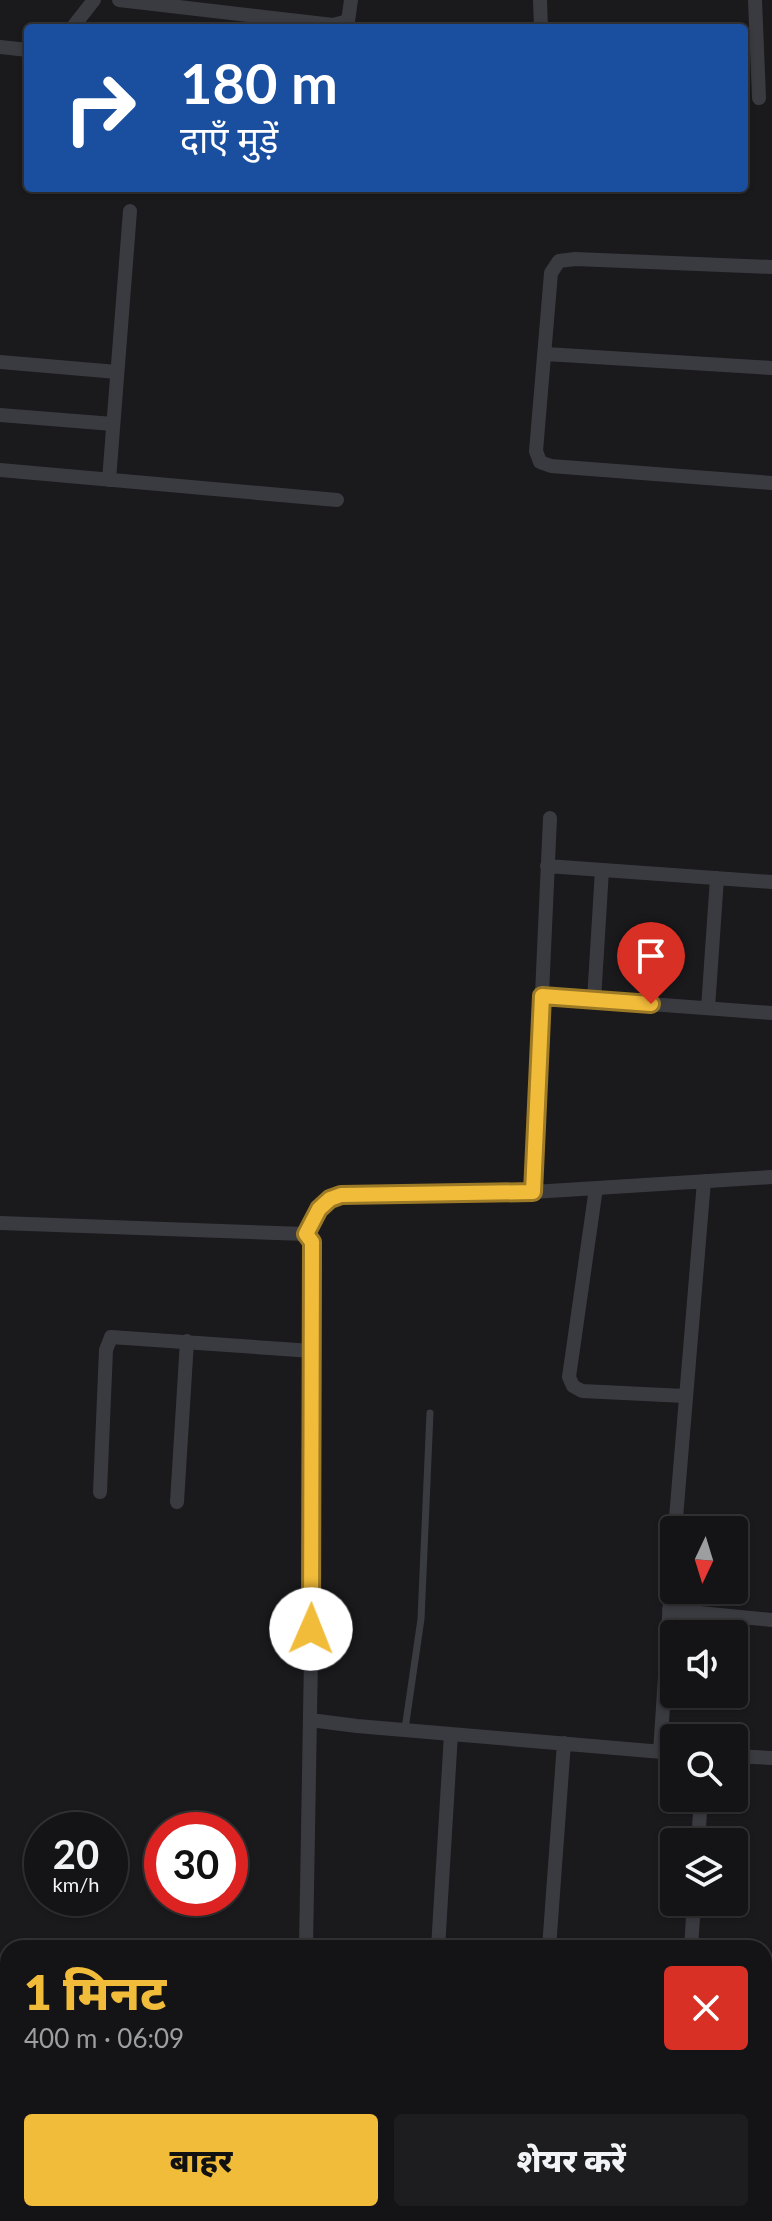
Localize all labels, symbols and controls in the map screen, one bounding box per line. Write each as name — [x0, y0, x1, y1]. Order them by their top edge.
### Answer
text: 180 m — [180, 49, 338, 116]
icon: right — [48, 56, 152, 160]
text: दाएँ मुड़ें — [180, 117, 278, 161]
pin — [617, 922, 685, 1004]
icon: arrive — [629, 934, 673, 978]
north arrow — [660, 1516, 748, 1604]
map controls — [660, 1516, 748, 1916]
position arrow — [269, 1587, 353, 1671]
button: sound — [660, 1620, 748, 1708]
button: search — [660, 1724, 748, 1812]
speed limit sign: 30 — [144, 1812, 248, 1916]
button: layers — [660, 1828, 748, 1916]
text: 20 — [53, 1830, 99, 1878]
text: km/h — [53, 1872, 99, 1896]
text: 1 मिनट — [24, 1963, 166, 2020]
button: close — [664, 1966, 748, 2050]
text: 400 m · 06:09 — [24, 2022, 184, 2054]
button: बाहर — [24, 2114, 378, 2206]
button: शेयर करें — [394, 2114, 748, 2206]

